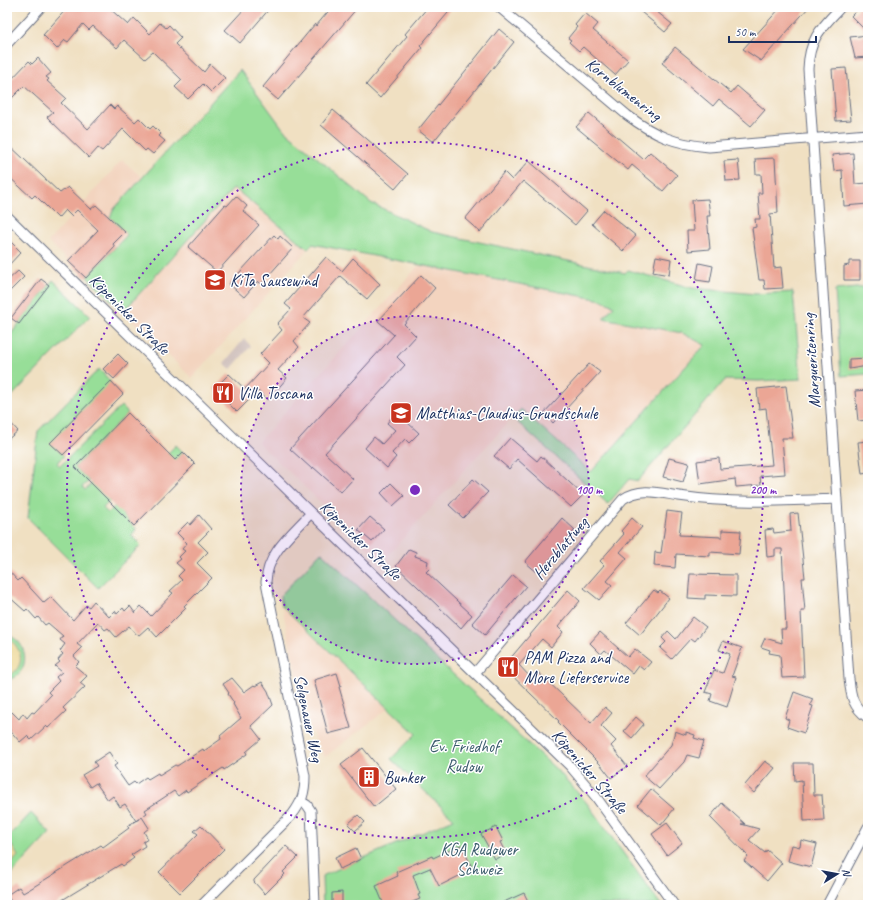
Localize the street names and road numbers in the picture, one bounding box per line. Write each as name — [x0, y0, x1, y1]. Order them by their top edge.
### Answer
street label: Kornblumenring — [582, 53, 667, 126]
street label: Köpenicker Straße — [85, 270, 175, 360]
street label: Margueritenring — [798, 311, 825, 409]
street label: Köpenicker Straße — [316, 496, 407, 585]
street label: Herzblattweg — [528, 511, 594, 584]
street label: Selgenauer Weg — [289, 673, 328, 765]
street label: Köpenicker Straße — [547, 725, 633, 819]

